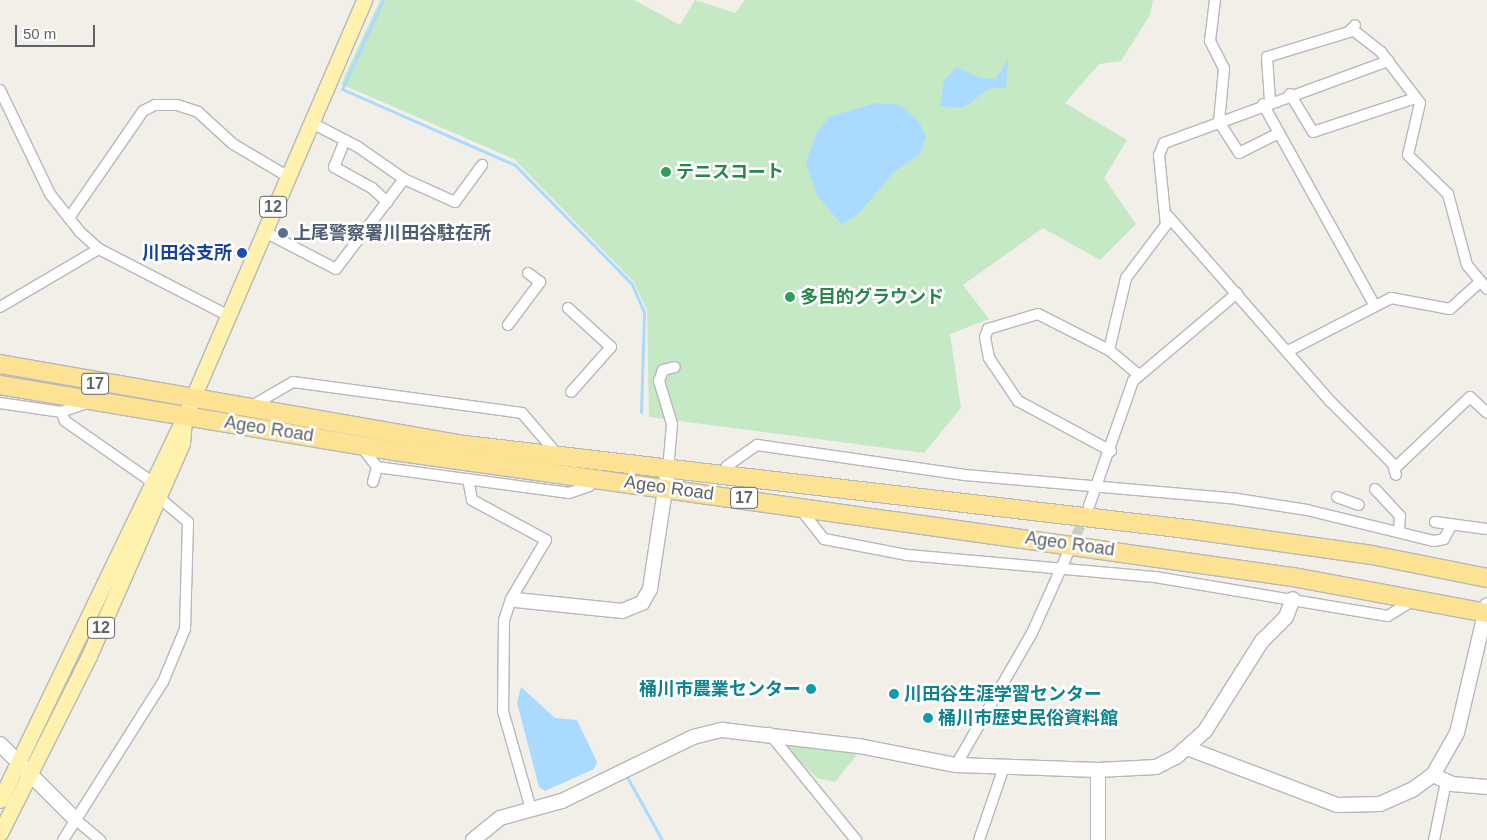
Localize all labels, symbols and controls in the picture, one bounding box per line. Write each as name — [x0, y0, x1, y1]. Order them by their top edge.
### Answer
scale bar — [18, 15, 98, 47]
text: 50 m — [23, 25, 56, 42]
place label: テニスコート — [676, 161, 784, 183]
marker: テニスコート — [660, 166, 672, 178]
road number: 12 — [258, 193, 288, 220]
place label: 上尾警察署川田谷駐在所 — [293, 222, 491, 244]
marker: 上尾警察署川田谷駐在所 — [277, 227, 289, 239]
place label: 川田谷支所 — [142, 242, 232, 264]
marker: 川田谷支所 — [236, 247, 248, 259]
place label: 多目的グラウンド — [800, 286, 944, 308]
marker: 多目的グラウンド — [784, 291, 796, 303]
road number: 17 — [80, 370, 110, 398]
street label: Ageo Road — [223, 411, 315, 447]
street label: Ageo Road — [623, 471, 715, 505]
road number: 17 — [729, 484, 759, 512]
street label: Ageo Road — [1024, 527, 1116, 561]
road number: 12 — [86, 614, 116, 641]
place label: 桶川市農業センター — [639, 678, 801, 700]
marker: 桶川市農業センター — [805, 683, 817, 695]
place label: 川田谷生涯学習センター — [904, 683, 1102, 705]
marker: 川田谷生涯学習センター — [888, 688, 900, 700]
place label: 桶川市歴史民俗資料館 — [938, 707, 1118, 729]
marker: 桶川市歴史民俗資料館 — [922, 712, 934, 724]

